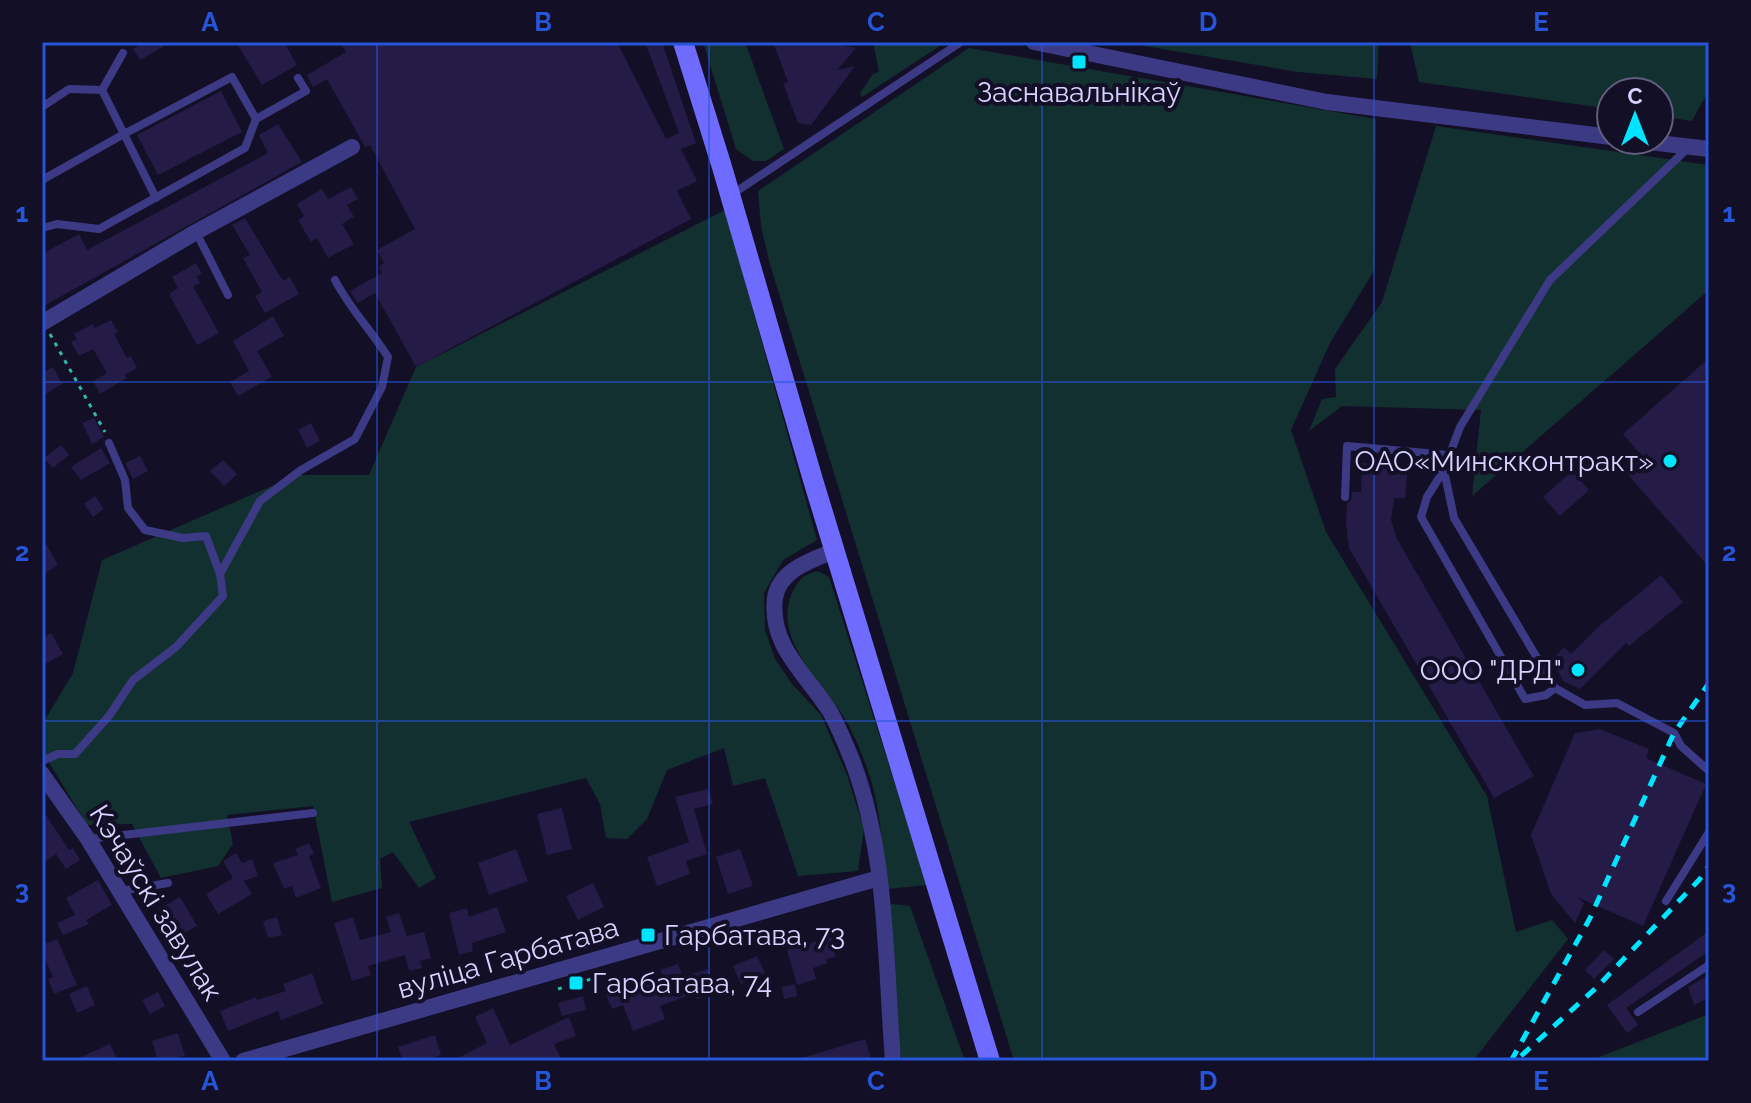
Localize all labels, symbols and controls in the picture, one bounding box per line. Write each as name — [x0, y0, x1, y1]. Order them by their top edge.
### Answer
text: A — [201, 7, 219, 37]
text: B — [534, 7, 552, 37]
text: C — [867, 7, 885, 37]
text: D — [1199, 7, 1217, 37]
text: E — [1533, 7, 1549, 37]
marker: Заснавальнікаў — [1070, 53, 1088, 71]
place label: Заснавальнікаў — [977, 76, 1181, 109]
north arrow — [1595, 76, 1675, 156]
text: С — [1627, 83, 1643, 109]
text: 1 — [16, 198, 29, 228]
text: 1 — [1723, 198, 1736, 228]
place label: ОАО«Минскконтракт» — [1355, 445, 1654, 478]
marker: ОАО«Минскконтракт» — [1661, 452, 1679, 470]
text: 2 — [15, 537, 29, 567]
text: 2 — [1722, 537, 1736, 567]
place label: ООО "ДРД" — [1420, 654, 1562, 687]
marker: ООО "ДРД" — [1569, 661, 1587, 679]
street label: Кэчаўскі завулак — [83, 799, 229, 1007]
text: 3 — [15, 875, 29, 905]
text: 3 — [1722, 875, 1736, 905]
street label: вуліца Гарбатава — [394, 911, 622, 1005]
place label: Гарбатава, 73 — [664, 919, 845, 952]
marker: Гарбатава, 73 — [639, 926, 657, 944]
place label: Гарбатава, 74 — [592, 967, 772, 1000]
marker: Гарбатава, 74 — [567, 974, 585, 992]
text: A — [201, 1066, 219, 1096]
text: B — [534, 1066, 552, 1096]
text: C — [867, 1066, 885, 1096]
text: D — [1199, 1066, 1217, 1096]
text: E — [1533, 1066, 1549, 1096]

